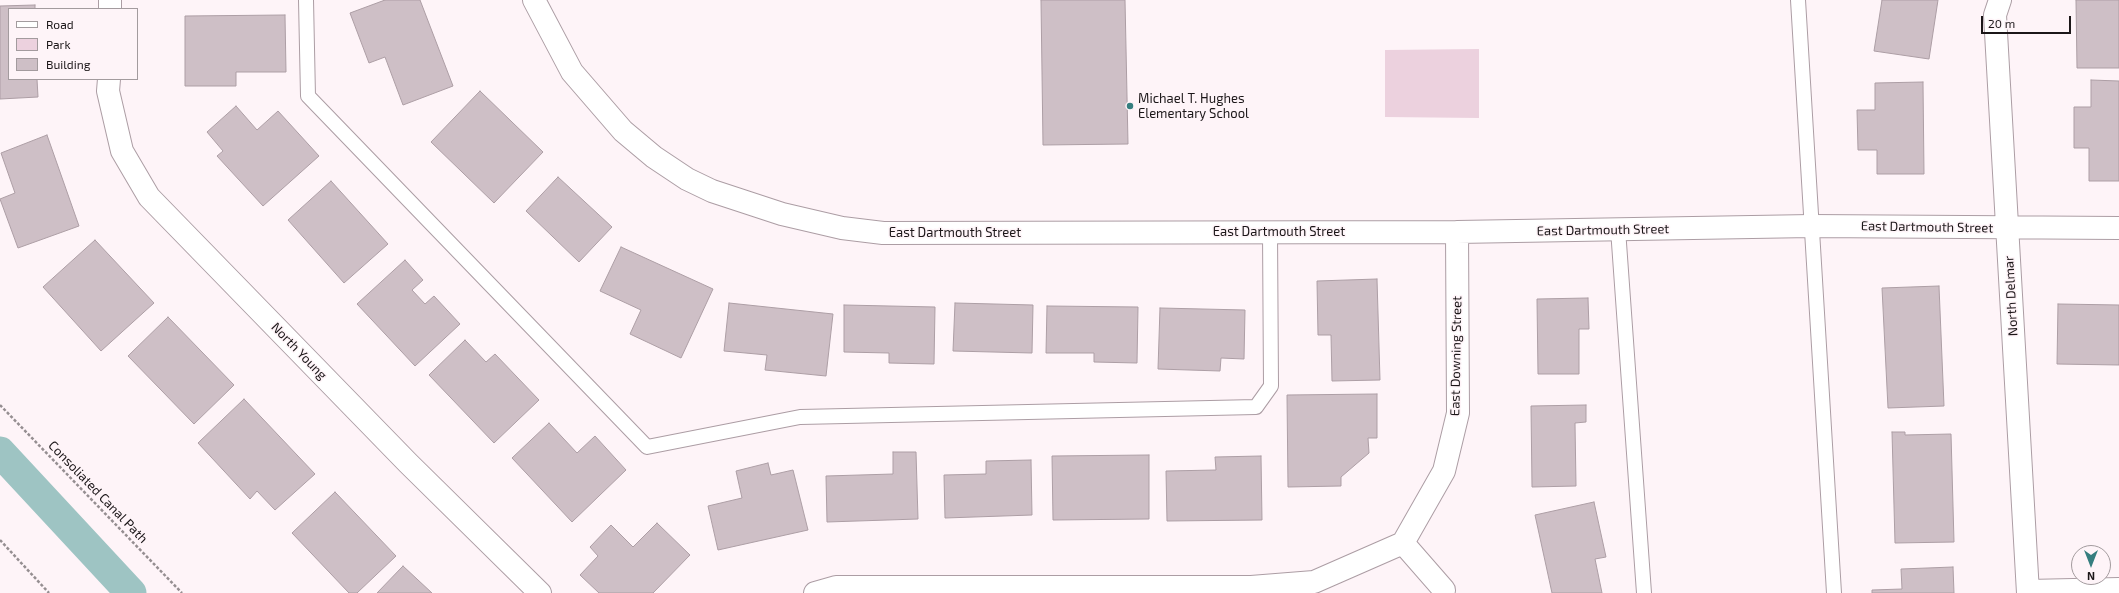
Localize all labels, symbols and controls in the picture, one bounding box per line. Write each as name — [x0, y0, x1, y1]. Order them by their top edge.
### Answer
legend — [8, 8, 138, 80]
scale bar — [1983, 8, 2073, 34]
text: 20 m — [1988, 16, 2015, 30]
text: Road — [46, 17, 74, 31]
text: Park — [46, 37, 71, 51]
text: Building — [46, 57, 90, 71]
place label: Michael T. Hughes Elementary School — [1138, 91, 1249, 122]
marker: Michael T. Hughes Elementary School — [1125, 101, 1135, 111]
street label: East Dartmouth Street — [1861, 218, 1993, 236]
street label: East Dartmouth Street — [1537, 221, 1669, 239]
street label: East Dartmouth Street — [1213, 224, 1345, 240]
street label: East Dartmouth Street — [889, 225, 1021, 241]
street label: North Delmar — [2001, 255, 2021, 337]
street label: East Downing Street — [1447, 296, 1465, 416]
street label: North Young — [268, 319, 330, 383]
street label: Consoliated Canal Path — [45, 438, 151, 546]
north arrow — [2071, 545, 2111, 585]
text: N — [2087, 570, 2095, 583]

